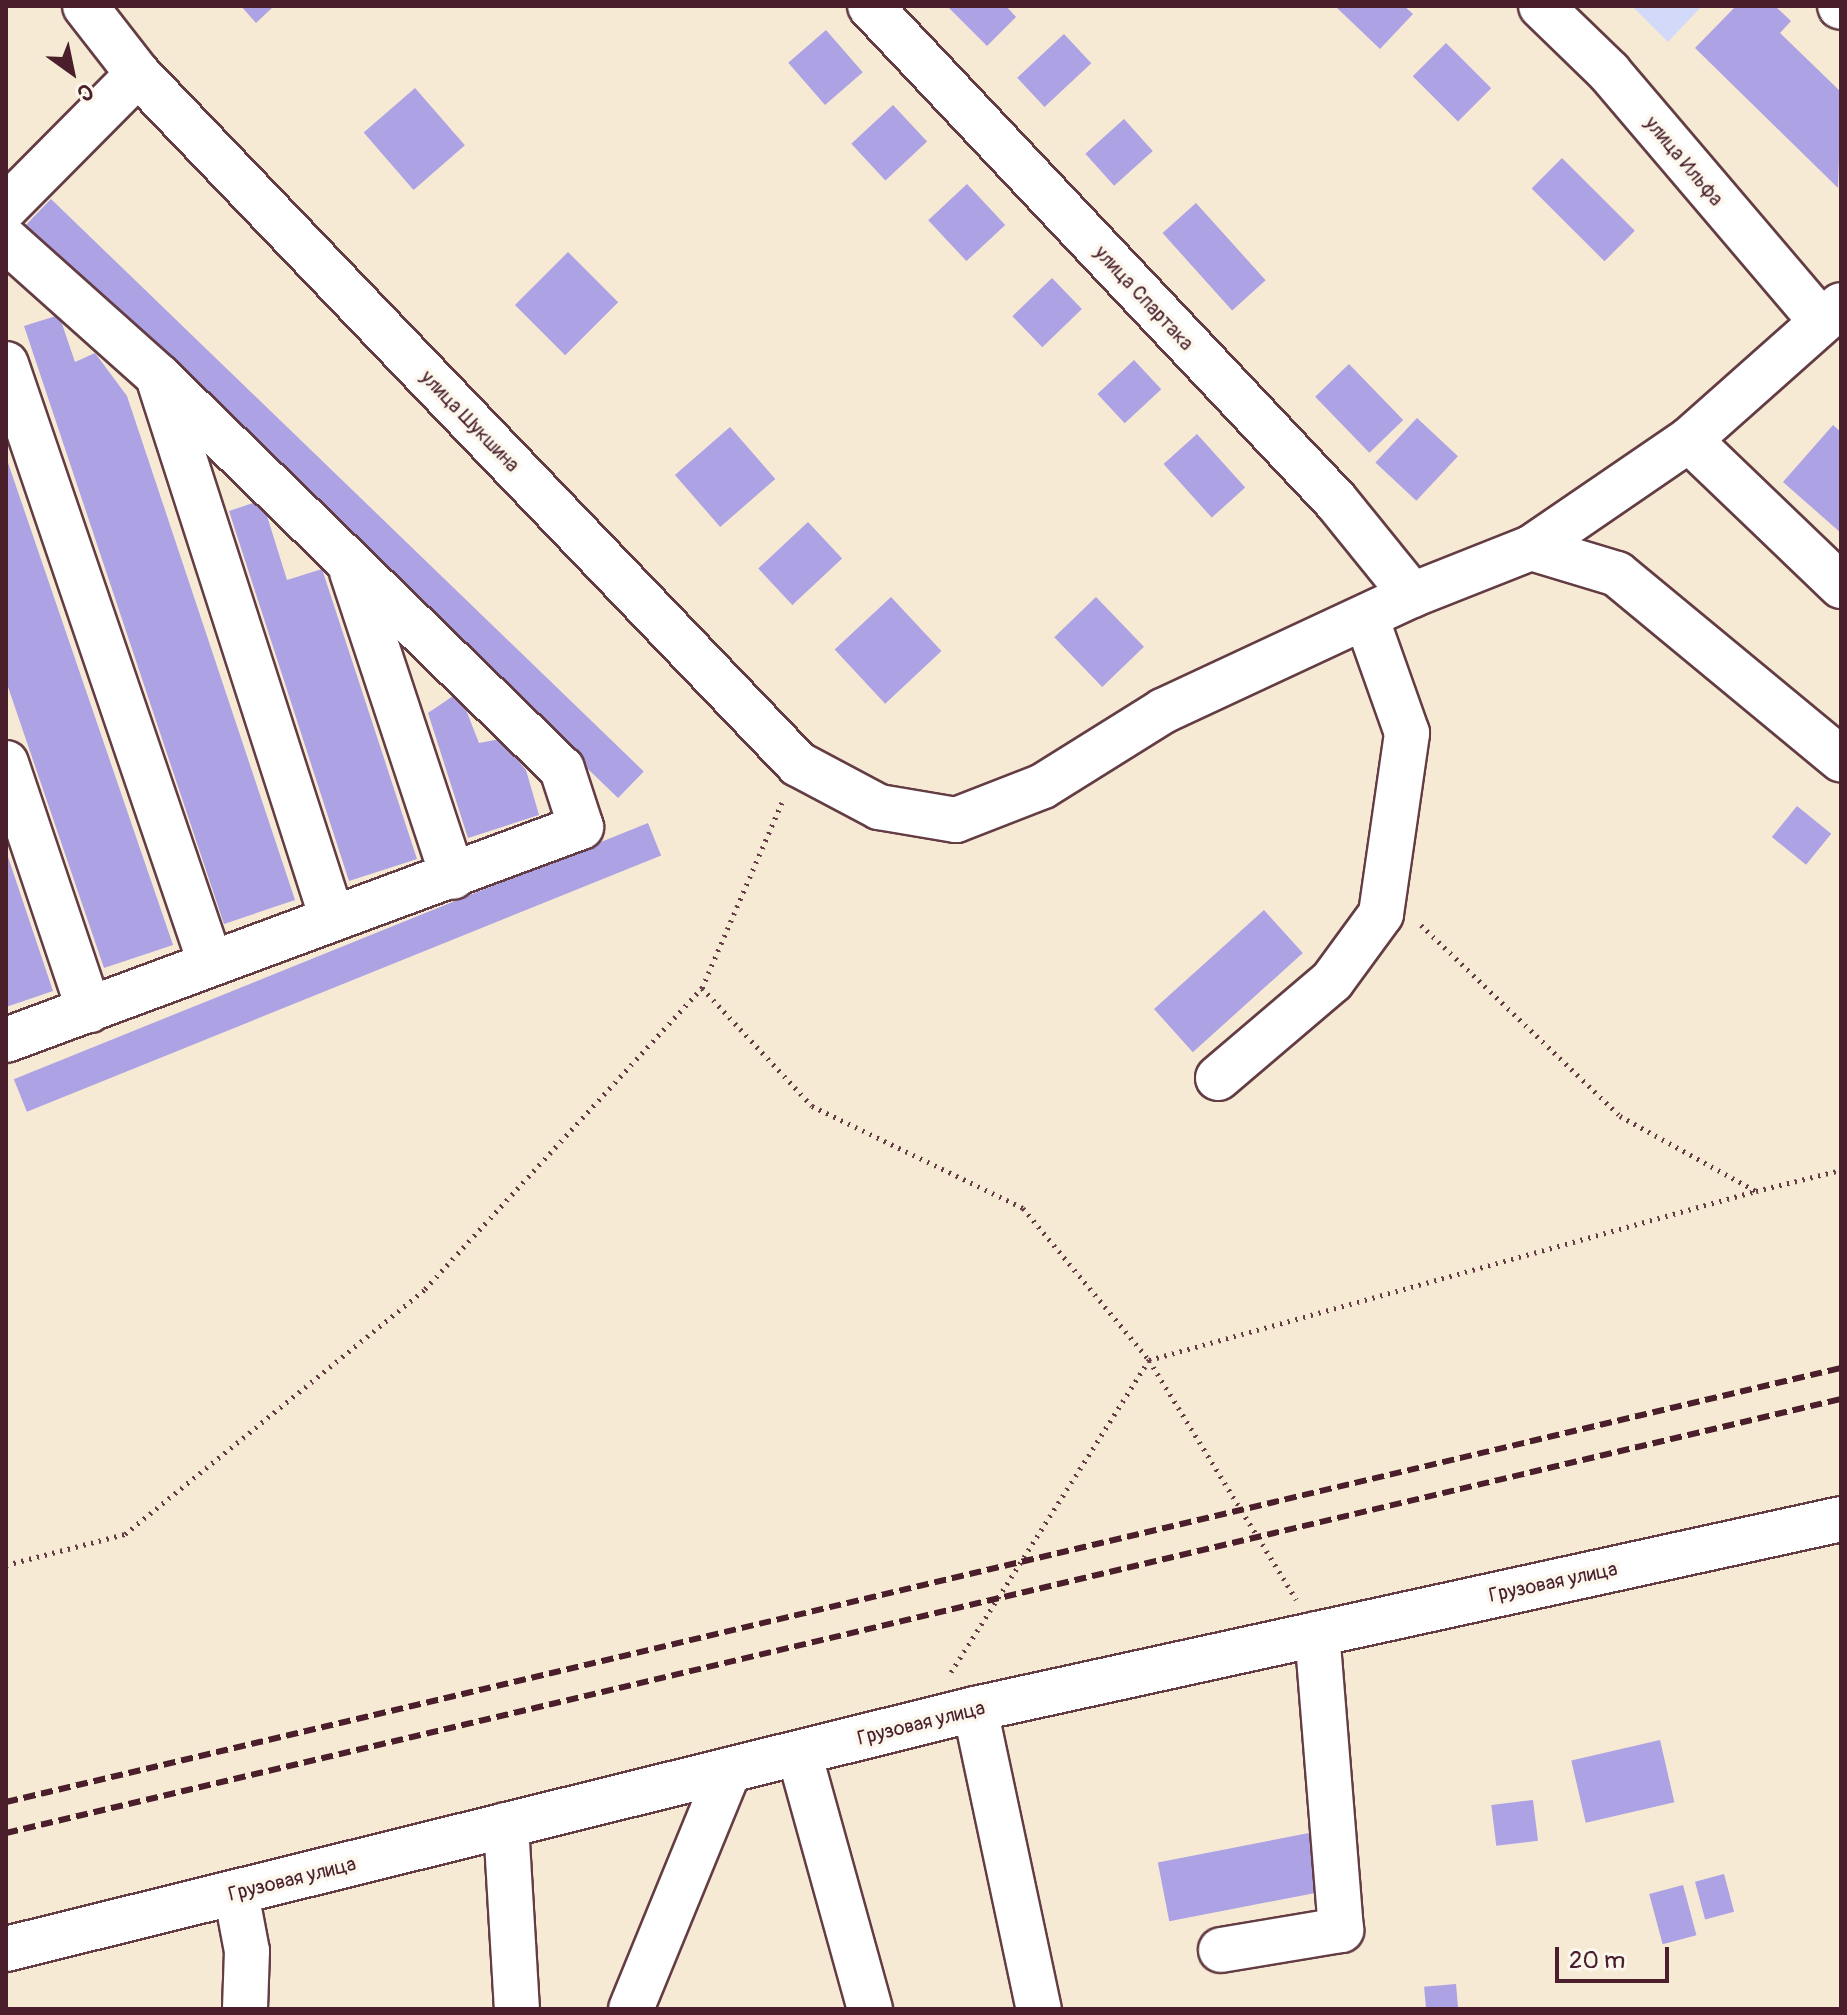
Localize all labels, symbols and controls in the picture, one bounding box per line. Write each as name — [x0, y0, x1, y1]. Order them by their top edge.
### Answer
north arrow — [32, 32, 112, 112]
text: С — [72, 77, 98, 108]
street label: улица Ильфа — [1640, 111, 1728, 211]
street label: улица Спартака — [1089, 241, 1199, 355]
street label: улица Шукшина — [416, 365, 524, 477]
street label: Грузовая улица — [1487, 1557, 1619, 1607]
street label: Грузовая улица — [855, 1696, 987, 1750]
street label: Грузовая улица — [226, 1852, 358, 1906]
scale bar — [1559, 1931, 1673, 1981]
text: 20 m — [1569, 1946, 1625, 1975]

